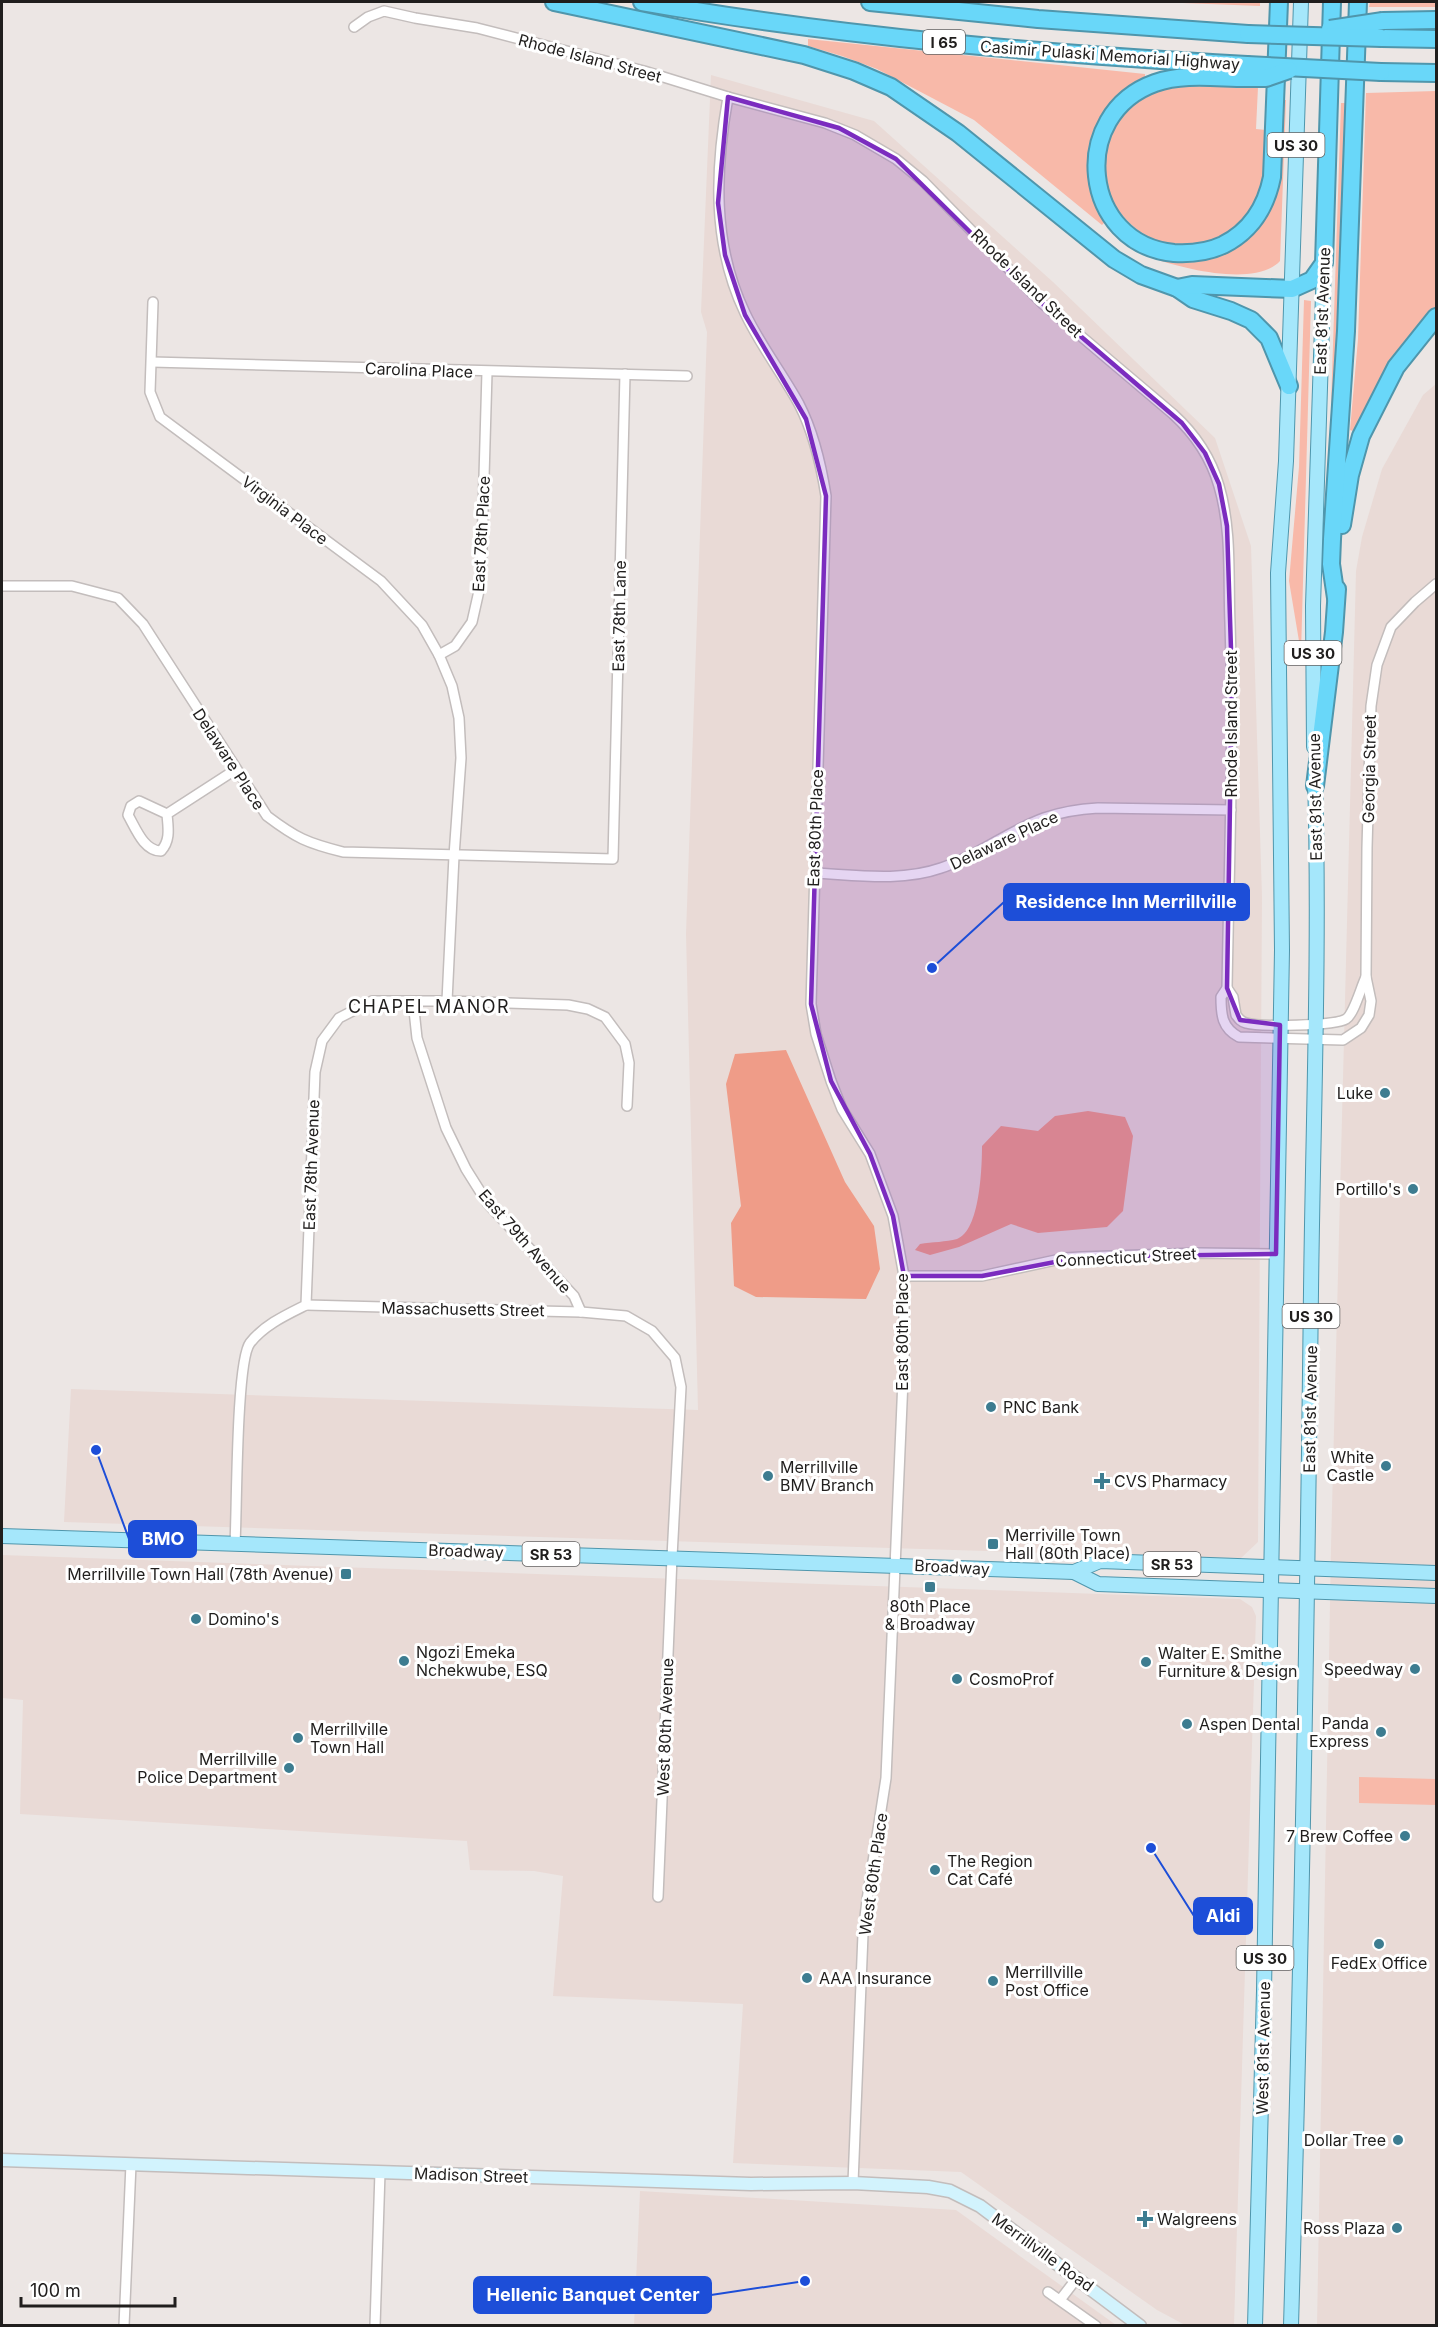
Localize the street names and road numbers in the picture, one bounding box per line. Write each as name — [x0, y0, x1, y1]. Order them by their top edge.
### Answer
street label: Rhode Island Street — [516, 29, 664, 87]
road number: I 65 — [923, 30, 965, 54]
street label: Casimir Pulaski Memorial Highway — [979, 36, 1241, 74]
road number: US 30 — [1268, 133, 1324, 157]
street label: Rhode Island Street — [967, 225, 1087, 341]
street label: East 81st Avenue — [1310, 247, 1334, 375]
street label: Carolina Place — [365, 358, 473, 382]
street label: Virginia Place — [238, 471, 332, 549]
street label: East 78th Place — [468, 475, 494, 593]
street label: East 78th Lane — [608, 560, 630, 672]
road number: US 30 — [1284, 641, 1342, 665]
street label: Rhode Island Street — [1221, 650, 1241, 798]
street label: Delaware Place — [189, 705, 269, 813]
street label: Georgia Street — [1358, 714, 1380, 824]
street label: East 81st Avenue — [1304, 733, 1326, 861]
street label: East 80th Place — [803, 769, 827, 887]
street label: Delaware Place — [947, 806, 1061, 874]
street label: East 78th Avenue — [299, 1099, 323, 1231]
street label: East 79th Avenue — [474, 1185, 576, 1297]
street label: Connecticut Street — [1055, 1243, 1197, 1271]
street label: East 80th Place — [892, 1273, 912, 1391]
street label: Massachusetts Street — [381, 1298, 545, 1320]
road number: US 30 — [1282, 1304, 1340, 1328]
street label: East 81st Avenue — [1299, 1345, 1321, 1473]
street label: Broadway — [428, 1540, 504, 1562]
road number: SR 53 — [522, 1542, 580, 1566]
road number: SR 53 — [1144, 1552, 1200, 1576]
street label: Broadway — [914, 1555, 990, 1579]
street label: West 80th Avenue — [653, 1658, 677, 1796]
street label: West 80th Place — [855, 1811, 891, 1937]
road number: US 30 — [1236, 1946, 1294, 1970]
street label: West 81st Avenue — [1252, 1981, 1274, 2115]
street label: Madison Street — [414, 2163, 528, 2187]
street label: Merrillville Road — [988, 2208, 1098, 2296]

